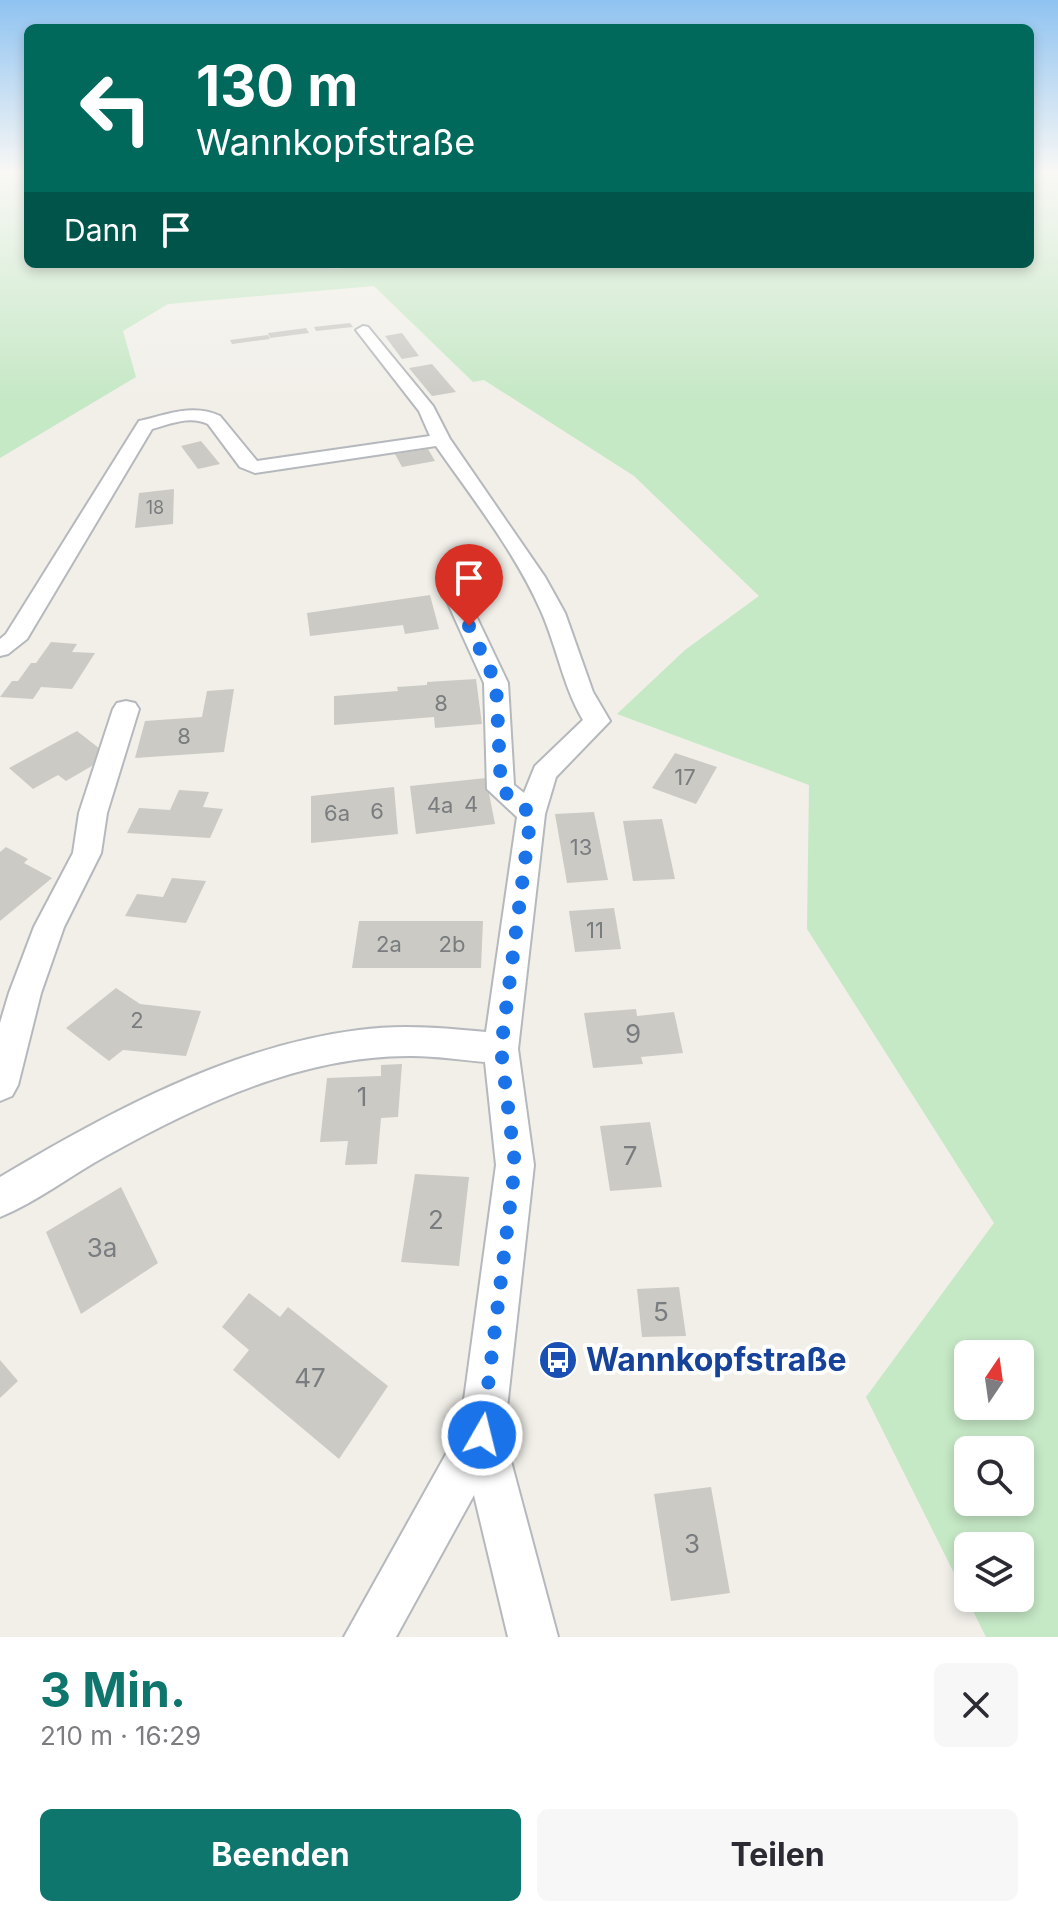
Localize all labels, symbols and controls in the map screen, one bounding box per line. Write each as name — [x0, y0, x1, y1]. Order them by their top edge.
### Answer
text: 130 m — [196, 52, 358, 120]
icon: left — [64, 56, 168, 160]
text: Wannkopfstraße — [196, 120, 475, 164]
icon: arrive — [154, 208, 198, 252]
text: Dann — [64, 212, 138, 248]
house number: 18 — [146, 497, 164, 518]
pin — [435, 544, 503, 626]
icon: arrive — [447, 556, 491, 600]
house number: 8 — [434, 690, 448, 716]
house number: 8 — [177, 723, 191, 749]
house number: 17 — [674, 764, 696, 790]
house number: 4 — [464, 791, 478, 817]
house number: 4a — [427, 792, 453, 818]
house number: 6 — [370, 798, 384, 824]
house number: 6a — [324, 800, 350, 826]
house number: 13 — [570, 834, 592, 860]
house number: 11 — [586, 917, 604, 943]
house number: 2a — [376, 931, 402, 957]
house number: 2b — [439, 931, 465, 957]
house number: 2 — [130, 1007, 144, 1033]
house number: 9 — [625, 1018, 641, 1049]
house number: 1 — [357, 1081, 367, 1112]
house number: 7 — [623, 1140, 637, 1171]
house number: 2 — [428, 1204, 444, 1235]
house number: 3a — [87, 1232, 117, 1263]
house number: 5 — [653, 1296, 669, 1327]
bus stop icon: Wannkopfstraße — [537, 1339, 579, 1381]
place label: Wannkopfstraße — [586, 1340, 846, 1379]
north arrow — [954, 1340, 1034, 1420]
map controls — [954, 1340, 1034, 1612]
house number: 47 — [294, 1362, 326, 1393]
position arrow — [440, 1393, 524, 1477]
button: search — [954, 1436, 1034, 1516]
house number: 3 — [684, 1528, 700, 1559]
button: layers — [954, 1532, 1034, 1612]
text: 3 Min. — [40, 1660, 186, 1719]
button: close — [934, 1663, 1018, 1747]
text: 210 m · 16:29 — [40, 1720, 201, 1751]
button: Beenden — [40, 1809, 521, 1901]
button: Teilen — [537, 1809, 1018, 1901]

